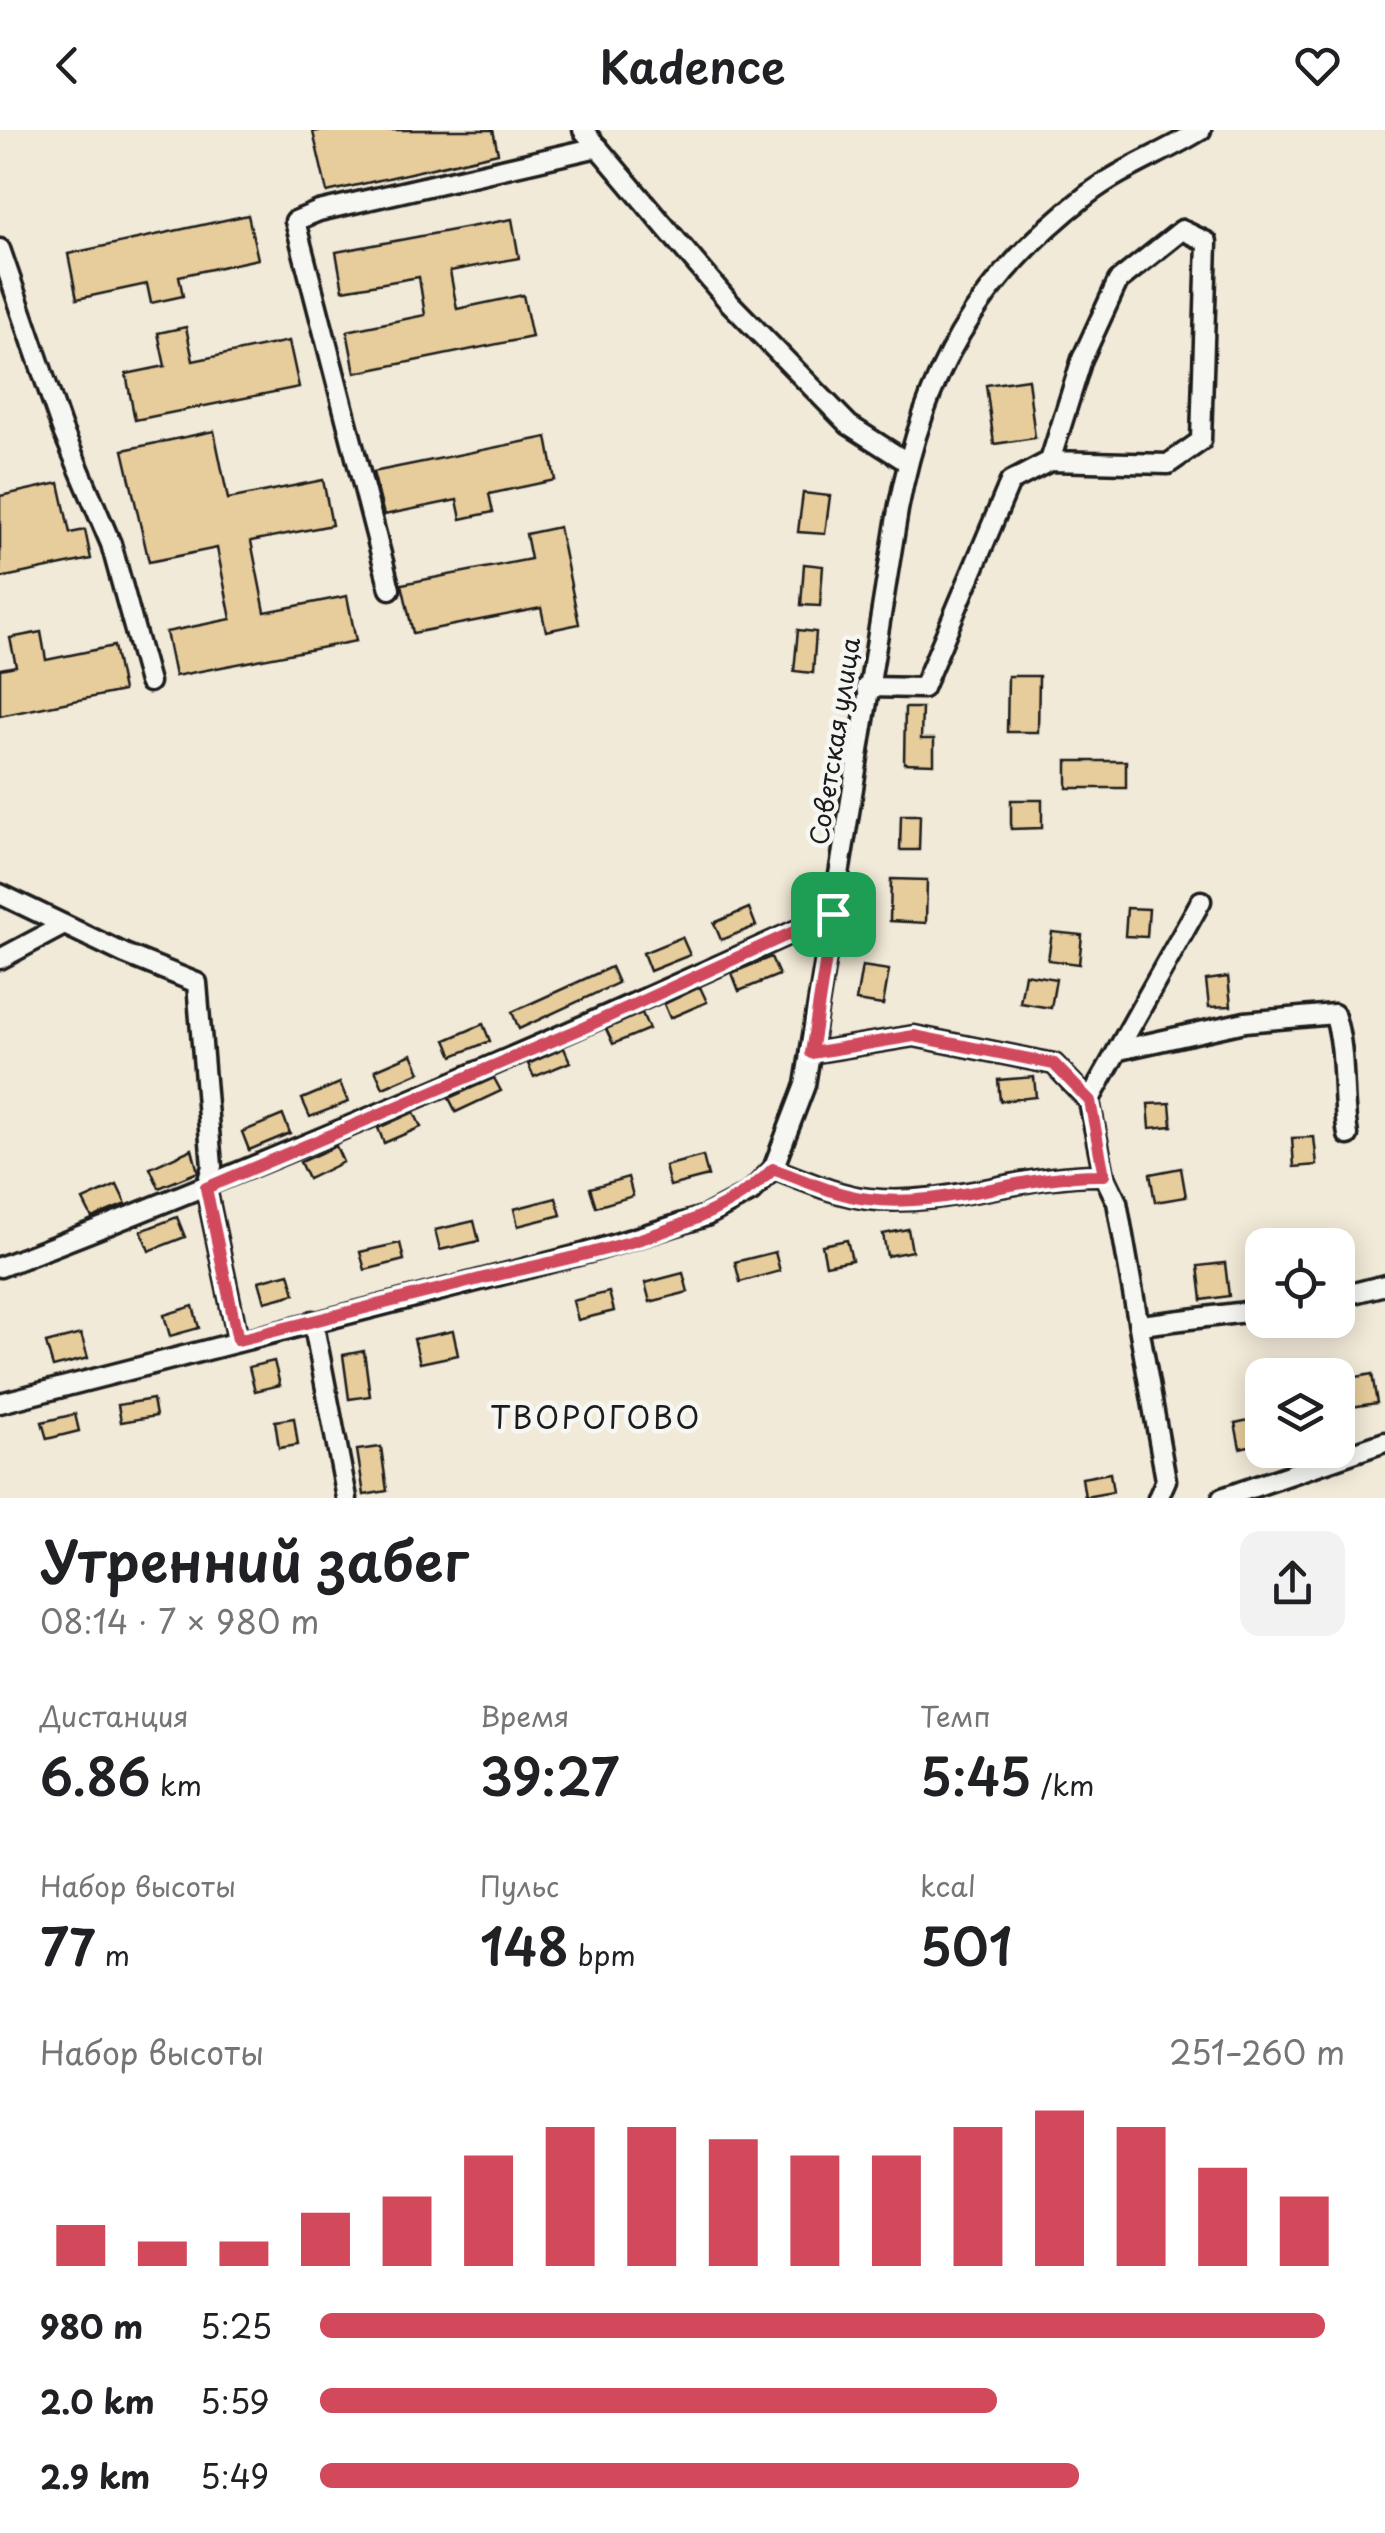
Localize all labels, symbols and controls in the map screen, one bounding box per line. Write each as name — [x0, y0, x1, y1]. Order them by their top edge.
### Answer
text: Kadence — [599, 31, 786, 99]
icon: back — [40, 38, 95, 93]
icon: heart — [1290, 38, 1345, 93]
street label: Советская улица — [799, 634, 869, 848]
pin — [791, 872, 876, 957]
icon: arrive — [806, 887, 861, 942]
map controls — [1245, 1228, 1355, 1468]
button: locate — [1245, 1228, 1355, 1338]
button: layers — [1245, 1358, 1355, 1468]
district label: ТВОРОГОВО — [490, 1394, 702, 1439]
text: Утренний забег — [40, 1518, 469, 1601]
button: share — [1240, 1531, 1345, 1636]
text: 08:14 · 7 × 980 m — [40, 1597, 319, 1645]
text: Дистанция — [40, 1694, 189, 1737]
text: Время — [480, 1694, 569, 1737]
text: Темп — [920, 1694, 991, 1737]
text: 6.86 — [40, 1737, 151, 1813]
text: 39:27 — [480, 1737, 619, 1813]
text: 5:45 — [920, 1737, 1032, 1813]
text: km — [151, 1763, 202, 1806]
text: /km — [1032, 1763, 1094, 1806]
text: Набор высоты — [40, 1864, 236, 1907]
text: Пульс — [480, 1864, 559, 1907]
text: kcal — [920, 1864, 976, 1907]
text: 77 — [40, 1907, 95, 1983]
text: 148 — [480, 1907, 569, 1983]
text: 501 — [920, 1907, 1012, 1983]
text: m — [95, 1933, 130, 1976]
text: bpm — [569, 1933, 636, 1976]
text: Набор высоты — [40, 2028, 264, 2076]
text: 251–260 m — [1169, 2028, 1345, 2076]
text: 980 m — [40, 2302, 143, 2350]
text: 5:25 — [200, 2302, 272, 2350]
text: 2.0 km — [40, 2377, 155, 2425]
text: 5:59 — [200, 2377, 270, 2425]
text: 2.9 km — [40, 2452, 150, 2500]
text: 5:49 — [200, 2452, 269, 2500]

